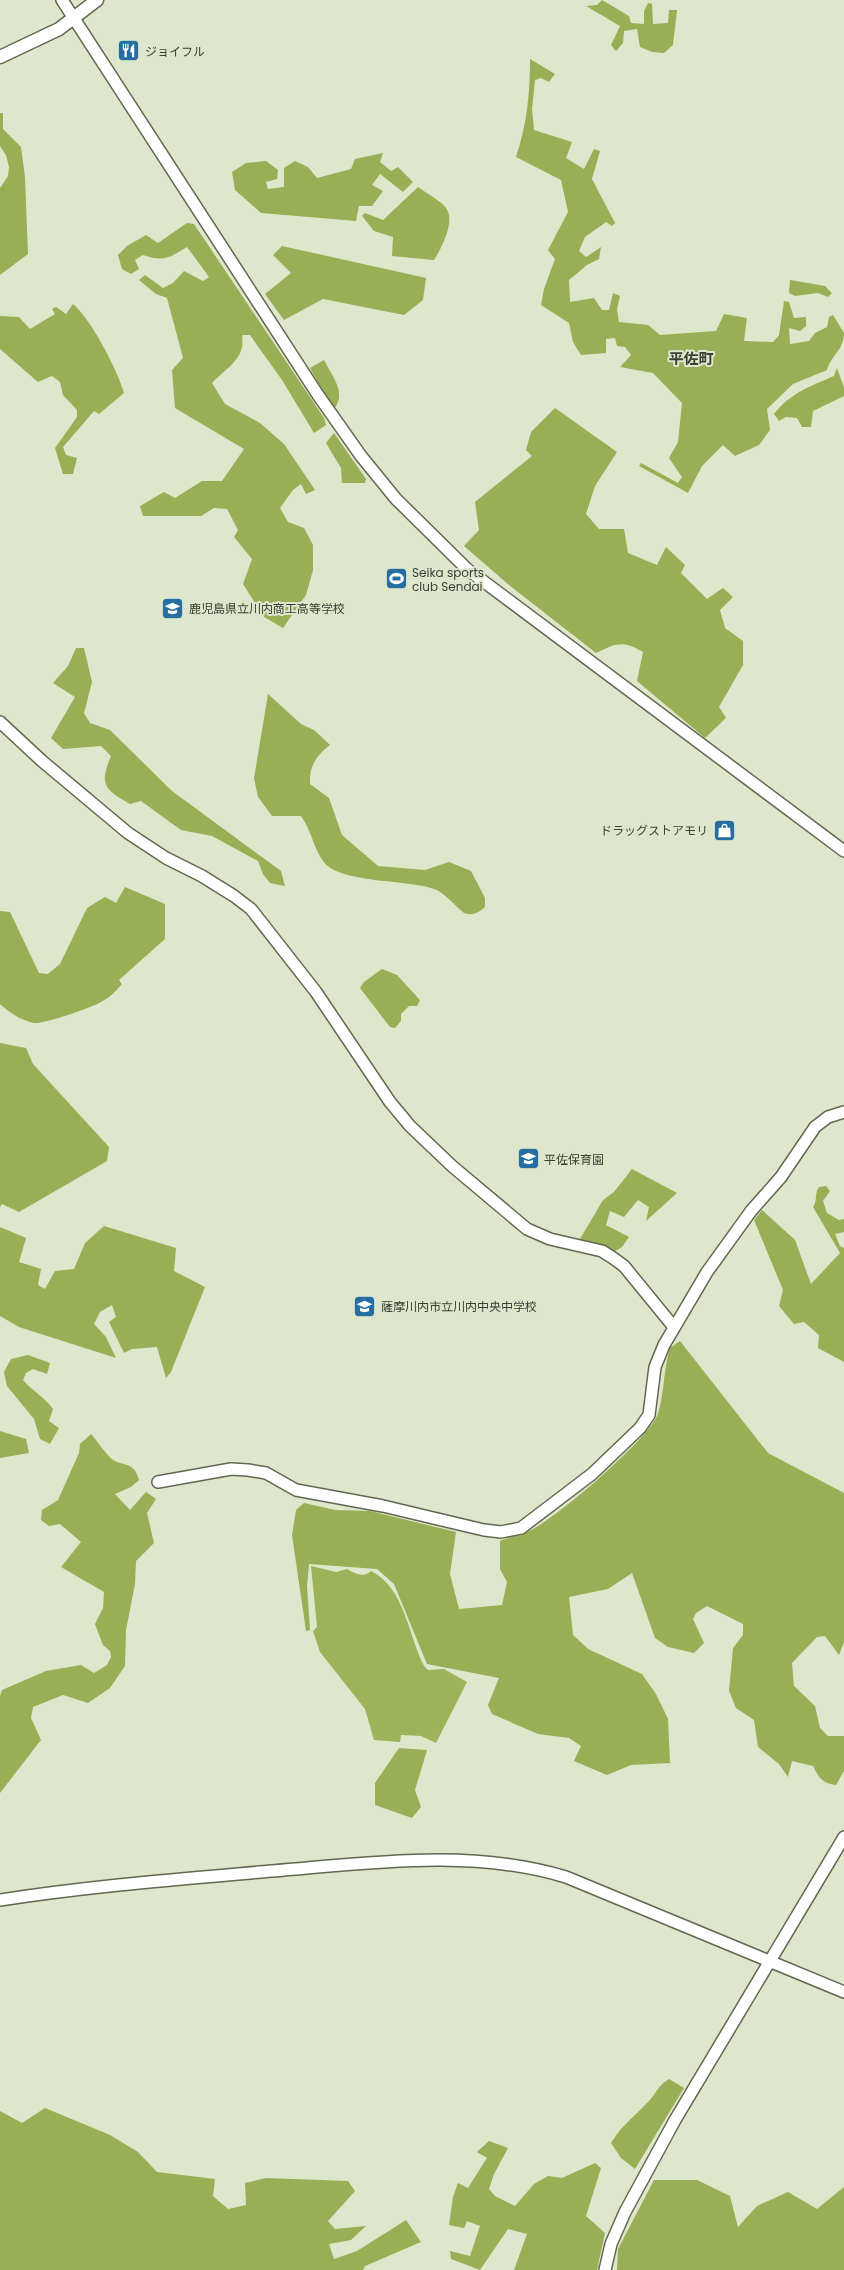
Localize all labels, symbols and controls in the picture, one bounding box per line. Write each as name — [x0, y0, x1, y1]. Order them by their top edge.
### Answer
restaurant icon: ジョイフル — [117, 39, 141, 63]
place label: ジョイフル — [145, 43, 205, 60]
district label: 平佐町 — [668, 348, 714, 369]
place label: Seika sports club Sendai — [412, 564, 484, 595]
sports icon: Seika sports club Sendai — [384, 567, 408, 591]
school or university icon: 鹿児島県立川内商工高等学校 — [161, 596, 185, 620]
place label: 鹿児島県立川内商工高等学校 — [189, 600, 345, 617]
shop icon: ドラッグストアモリ — [712, 818, 736, 842]
place label: ドラッグストアモリ — [600, 822, 708, 839]
school or university icon: 平佐保育園 — [516, 1147, 540, 1171]
place label: 平佐保育園 — [544, 1151, 604, 1168]
school or university icon: 薩摩川内市立川内中央中学校 — [353, 1294, 377, 1318]
place label: 薩摩川内市立川内中央中学校 — [381, 1298, 537, 1315]

